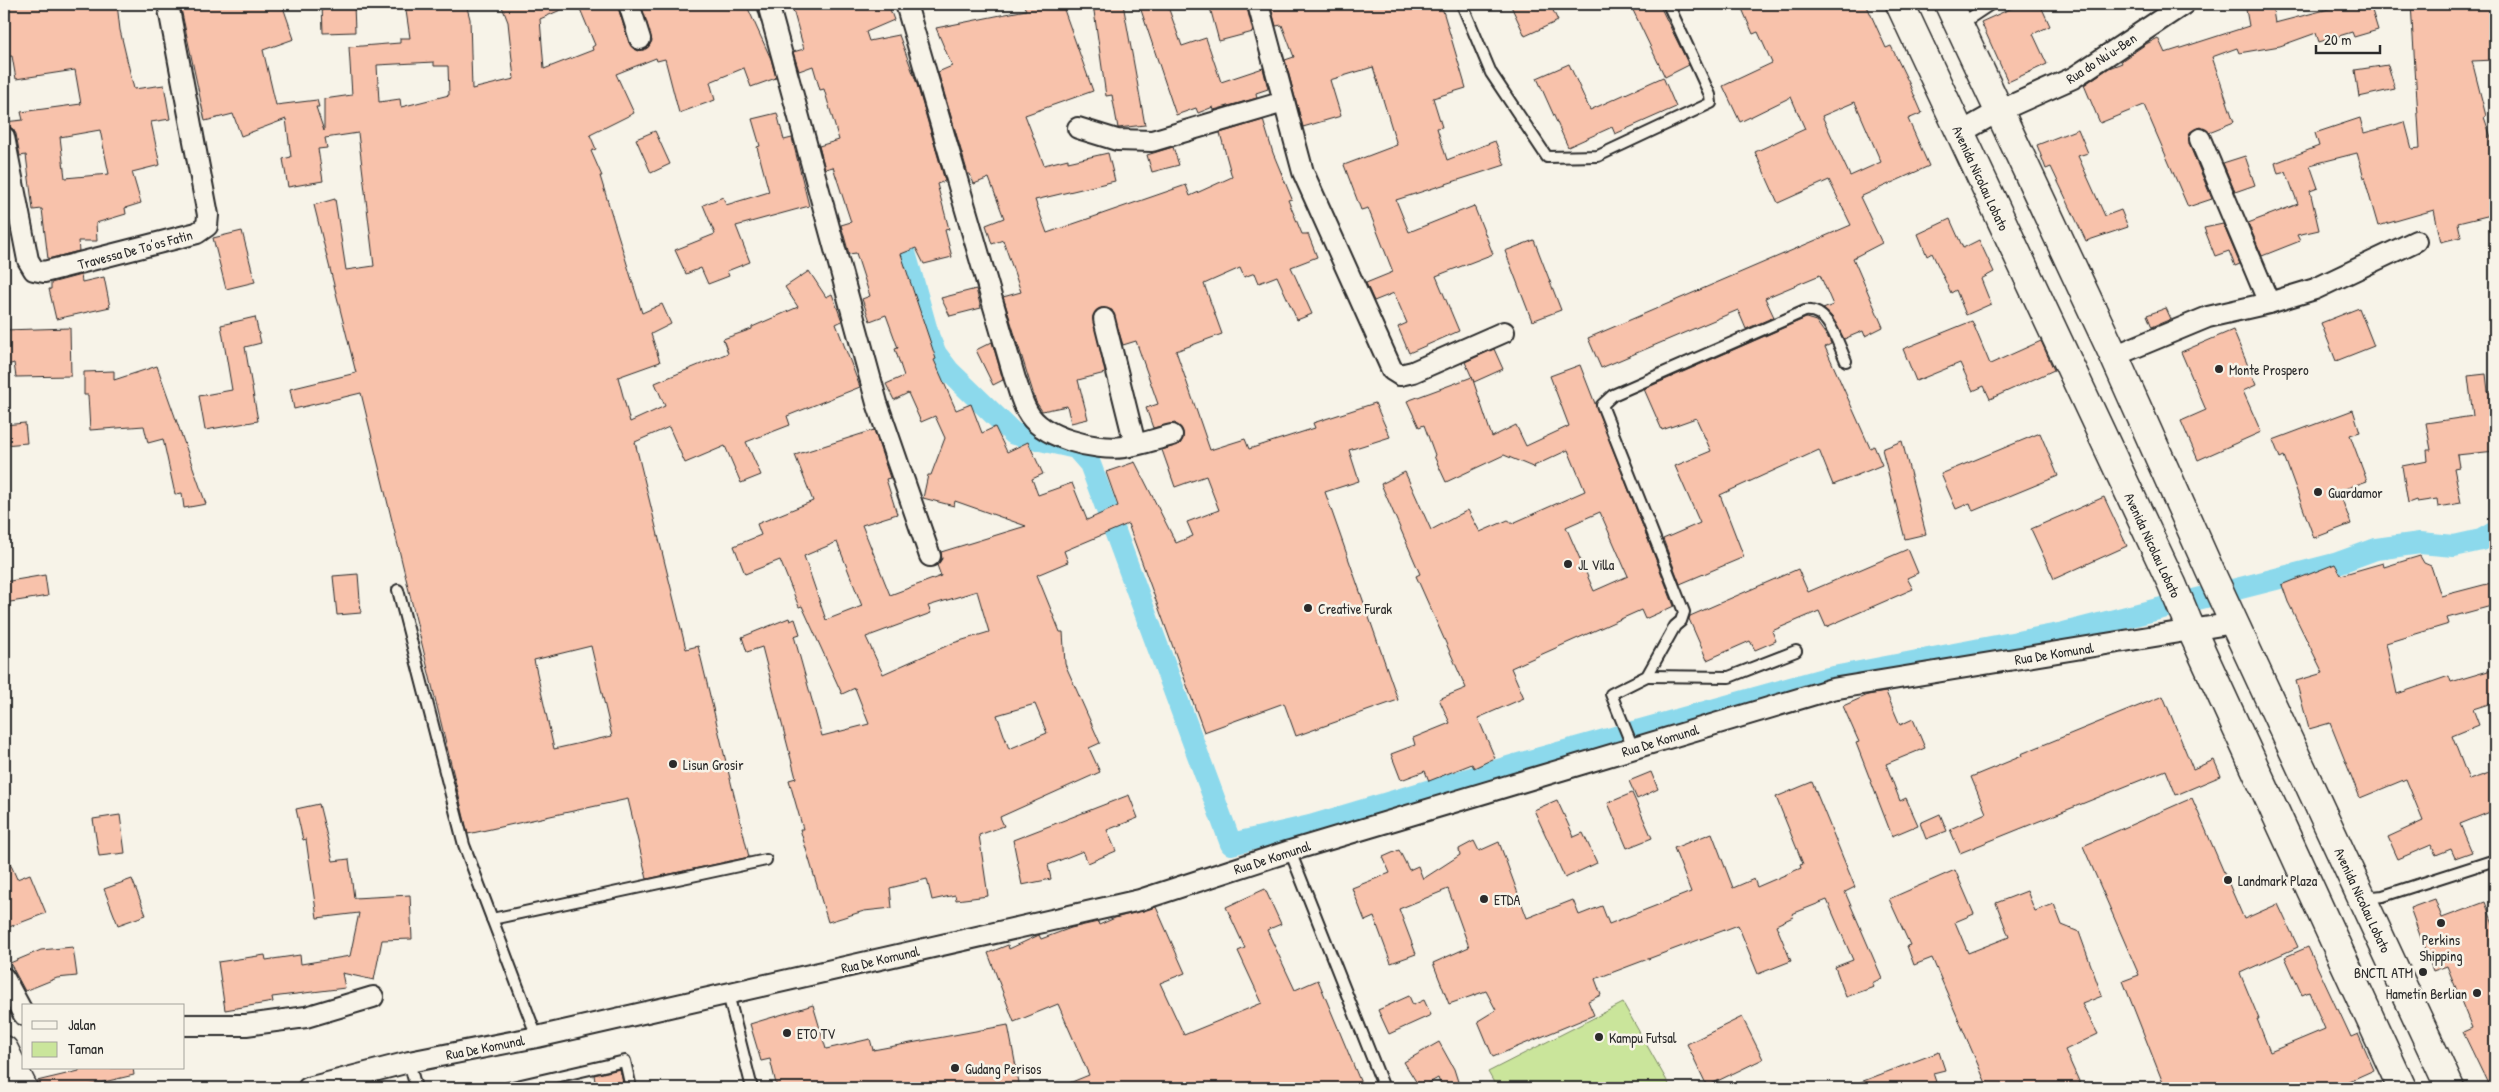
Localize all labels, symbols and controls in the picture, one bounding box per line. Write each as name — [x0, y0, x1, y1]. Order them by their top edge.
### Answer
scale bar — [2316, 22, 2380, 54]
street label: Rua do Nu'u-Ben — [2062, 28, 2140, 88]
text: 20 m — [2324, 29, 2351, 50]
street label: Avenida Nicolau Lobato — [1948, 122, 2014, 234]
street label: Travessa De To’os Fatin — [76, 225, 194, 273]
place label: Monte Prospero — [2229, 360, 2309, 380]
marker: Monte Prospero — [2213, 363, 2225, 375]
place label: Guardamor — [2328, 483, 2383, 502]
marker: Guardamor — [2312, 486, 2324, 498]
street label: Avenida Nicolau Lobato — [2120, 489, 2186, 601]
place label: JL Villa — [1578, 555, 1615, 574]
marker: JL Villa — [1562, 558, 1574, 570]
place label: Creative Furak — [1318, 599, 1392, 618]
marker: Creative Furak — [1302, 602, 1314, 614]
street label: Rua De Komunal — [2013, 637, 2095, 669]
street label: Rua De Komunal — [1619, 719, 1701, 761]
place label: Lisun Grosir — [683, 755, 744, 774]
marker: Lisun Grosir — [667, 758, 679, 770]
street label: Rua De Komunal — [1231, 836, 1313, 878]
street label: Avenida Nicolau Lobato — [2330, 844, 2396, 956]
place label: Landmark Plaza — [2238, 871, 2318, 890]
marker: Landmark Plaza — [2222, 874, 2234, 886]
place label: ETDA — [1494, 890, 1520, 909]
marker: ETDA — [1478, 893, 1490, 905]
marker: Perkins Shipping — [2435, 917, 2447, 929]
place label: Perkins Shipping — [2419, 930, 2463, 966]
street label: Rua De Komunal — [839, 941, 921, 977]
place label: BNCTL ATM — [2354, 963, 2413, 982]
marker: BNCTL ATM — [2417, 966, 2429, 978]
place label: Hametin Berlian — [2386, 984, 2467, 1003]
marker: Hametin Berlian — [2471, 987, 2483, 999]
legend — [22, 1004, 185, 1070]
text: Jalan — [68, 1014, 96, 1035]
place label: ETO TV — [797, 1024, 835, 1043]
marker: ETO TV — [781, 1027, 793, 1039]
place label: Kampu Futsal — [1609, 1028, 1677, 1048]
street label: Rua De Komunal — [444, 1030, 526, 1064]
marker: Kampu Futsal — [1593, 1031, 1605, 1043]
text: Taman — [68, 1038, 104, 1059]
place label: Gudang Perisos — [965, 1059, 1041, 1079]
marker: Gudang Perisos — [949, 1062, 961, 1074]

